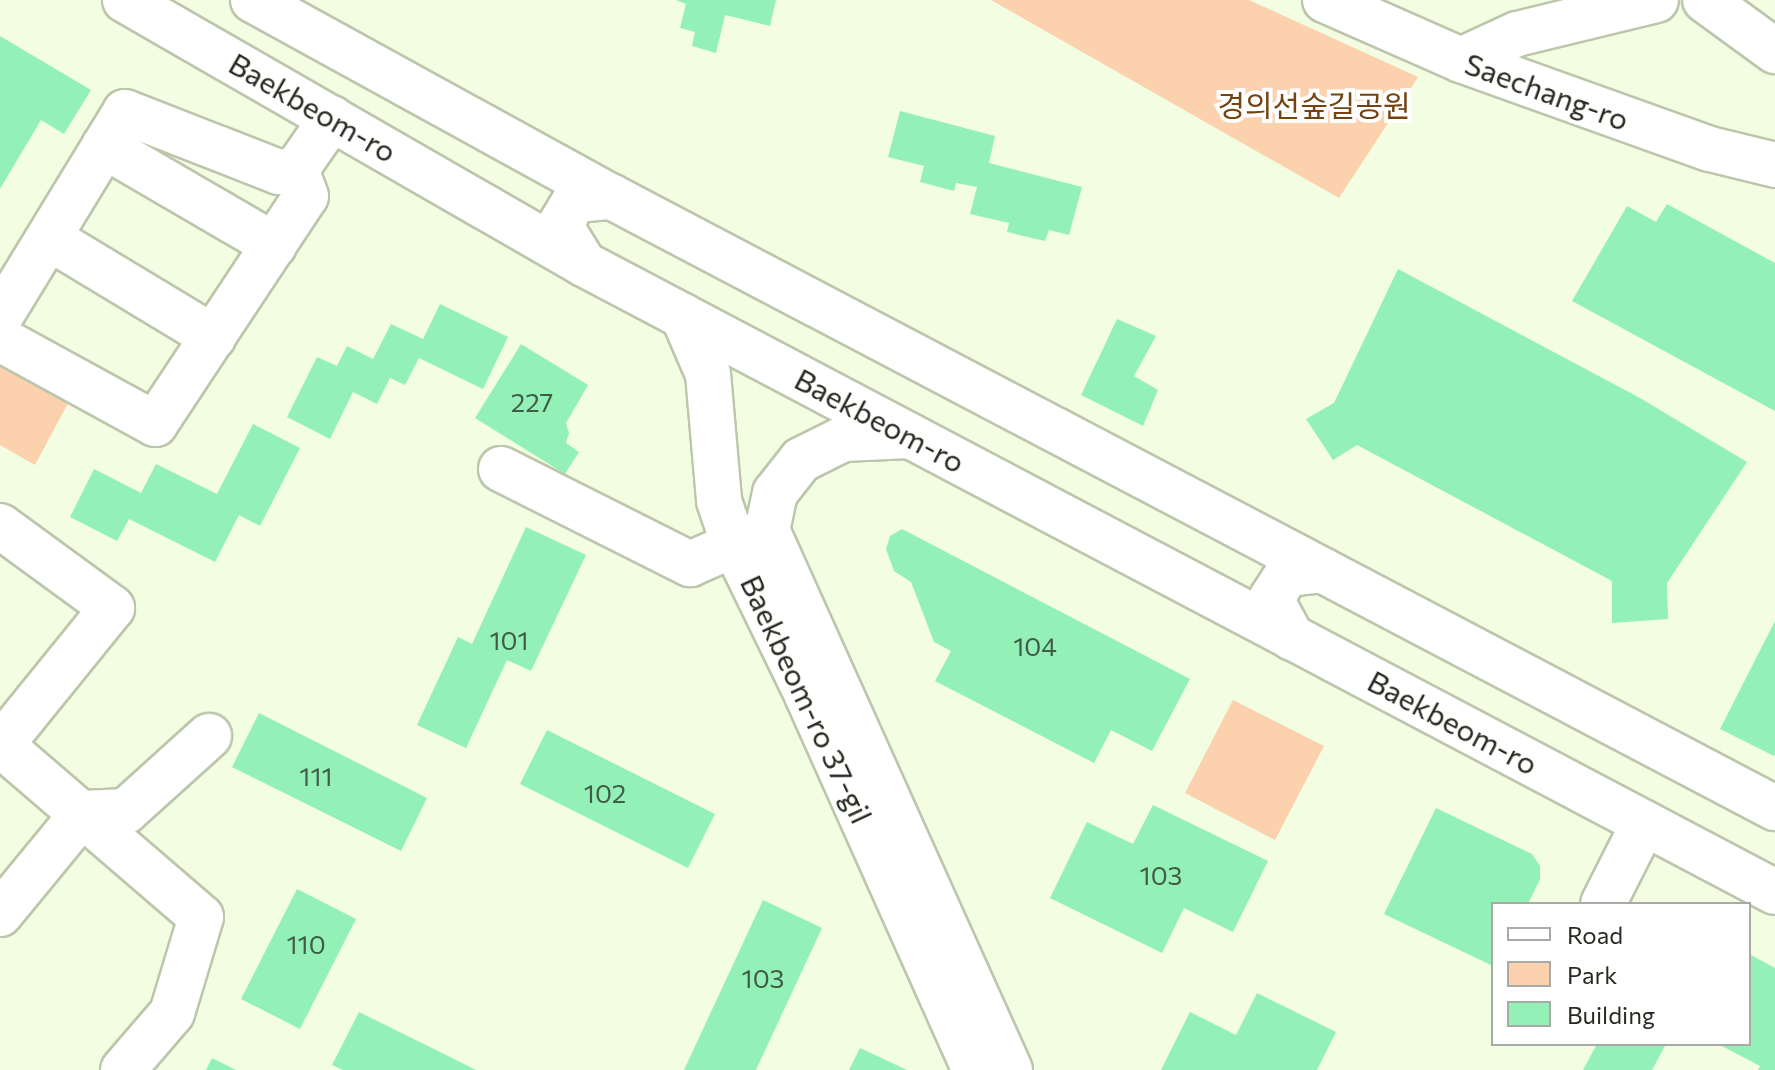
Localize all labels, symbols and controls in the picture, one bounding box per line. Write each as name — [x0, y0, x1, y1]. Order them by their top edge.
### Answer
street label: Baekbeom-ro — [223, 45, 403, 169]
street label: Saechang-ro — [1460, 45, 1634, 137]
park label: 경의선숲길공원 — [1217, 87, 1411, 123]
street label: Baekbeom-ro — [789, 360, 971, 480]
house number: 227 — [511, 386, 553, 418]
street label: Baekbeom-ro 37-gil — [734, 569, 880, 829]
house number: 101 — [489, 624, 529, 656]
house number: 104 — [1013, 630, 1057, 662]
street label: Baekbeom-ro — [1362, 662, 1544, 782]
house number: 111 — [299, 760, 333, 792]
house number: 102 — [584, 777, 626, 809]
house number: 103 — [1140, 859, 1182, 891]
legend — [1491, 902, 1751, 1046]
text: Road — [1567, 920, 1623, 949]
house number: 110 — [286, 928, 326, 960]
text: Park — [1567, 960, 1617, 989]
house number: 103 — [742, 962, 784, 994]
text: Building — [1567, 1000, 1655, 1029]

